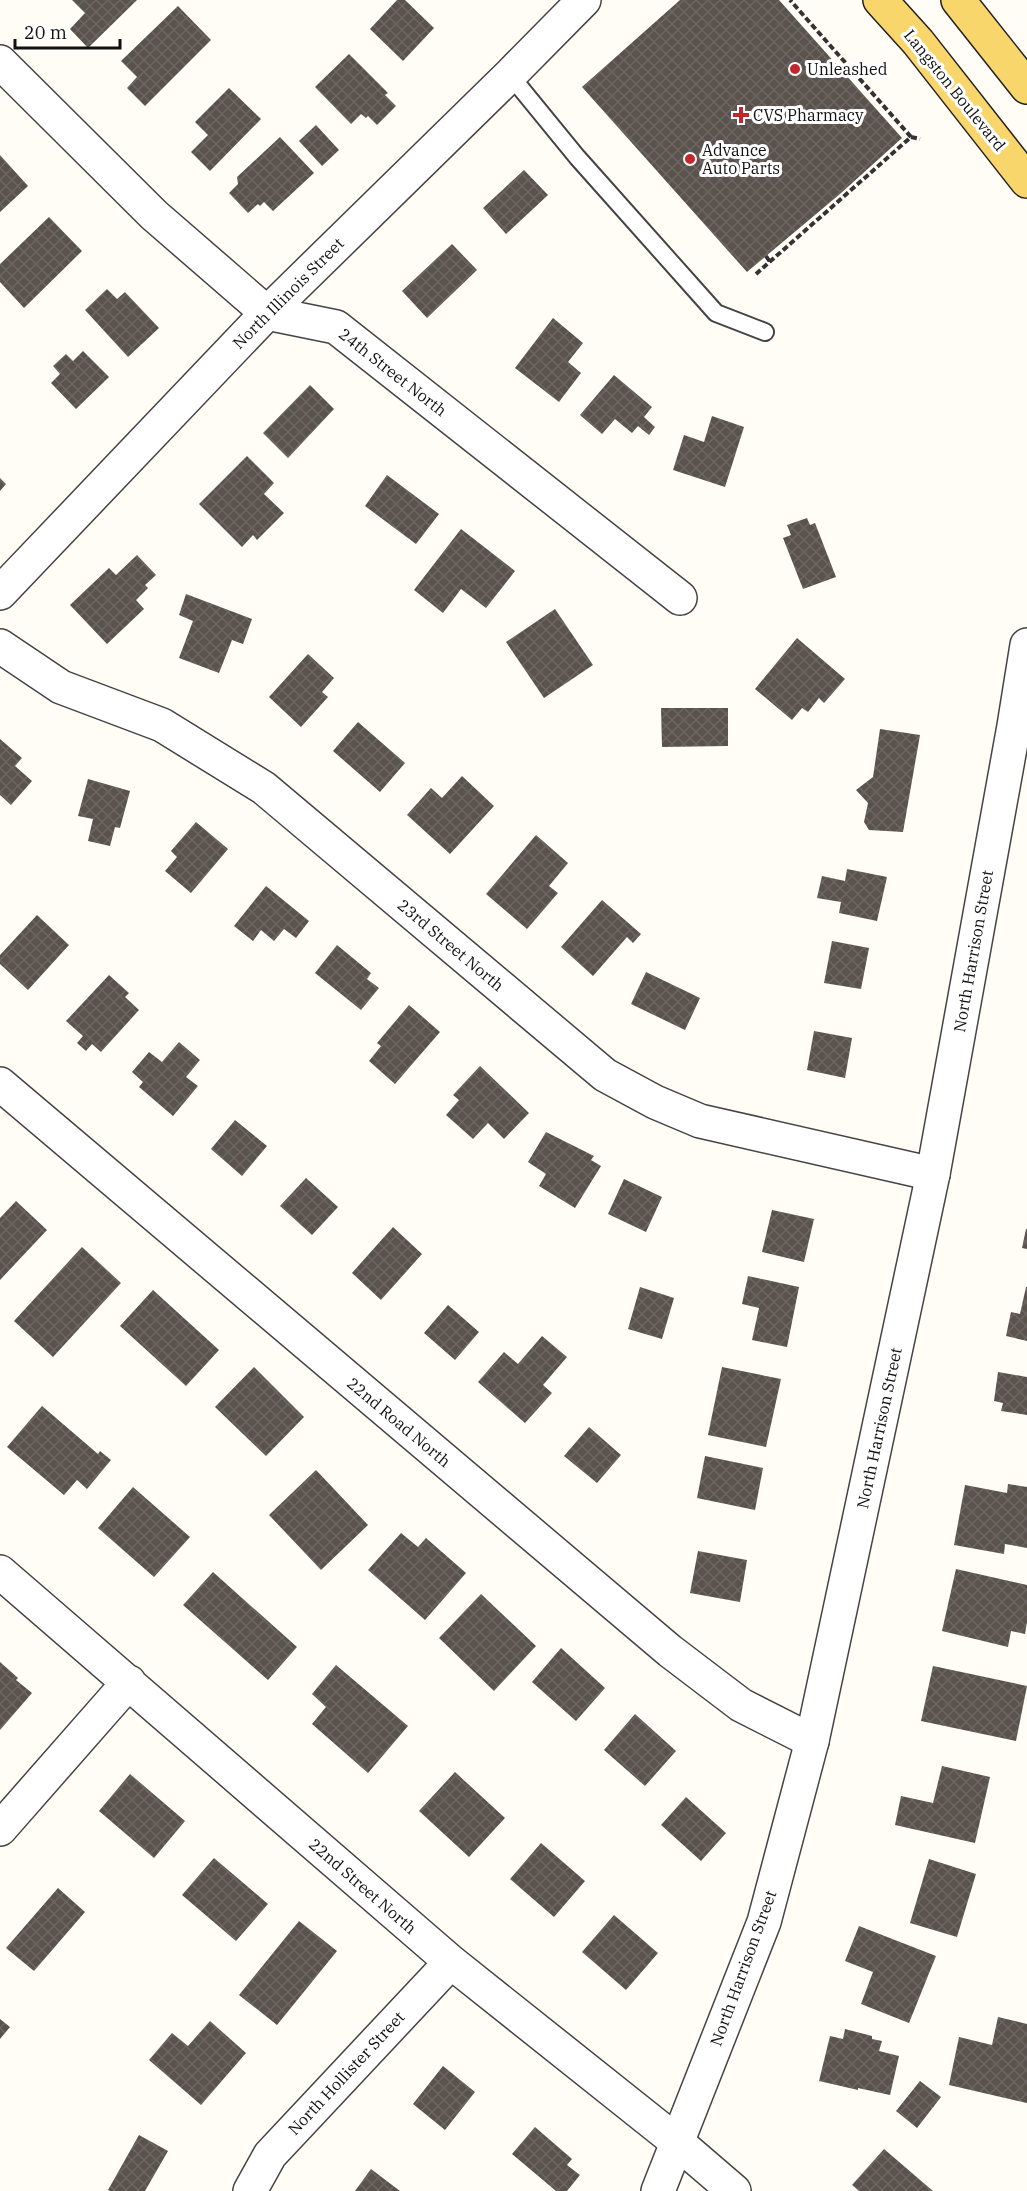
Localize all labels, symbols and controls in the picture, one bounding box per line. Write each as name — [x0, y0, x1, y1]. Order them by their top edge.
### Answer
scale bar — [15, 12, 120, 50]
text: 20 m — [24, 21, 67, 44]
street label: Langston Boulevard — [900, 25, 1010, 155]
place label: Unleashed — [807, 59, 888, 79]
marker: Unleashed — [788, 62, 802, 76]
place label: CVS Pharmacy — [753, 105, 864, 125]
marker: CVS Pharmacy — [734, 108, 748, 122]
place label: Advance Auto Parts — [702, 140, 780, 178]
marker: Advance Auto Parts — [683, 152, 697, 166]
street label: North Illinois Street — [228, 233, 348, 353]
street label: 24th Street North — [335, 324, 451, 420]
street label: North Harrison Street — [949, 868, 997, 1034]
street label: 23rd Street North — [394, 895, 508, 995]
street label: North Harrison Street — [852, 1345, 906, 1510]
street label: 22nd Road North — [343, 1373, 455, 1471]
street label: 22nd Street North — [305, 1834, 421, 1938]
street label: North Harrison Street — [706, 1887, 781, 2049]
street label: North Hollister Street — [283, 2007, 409, 2139]

